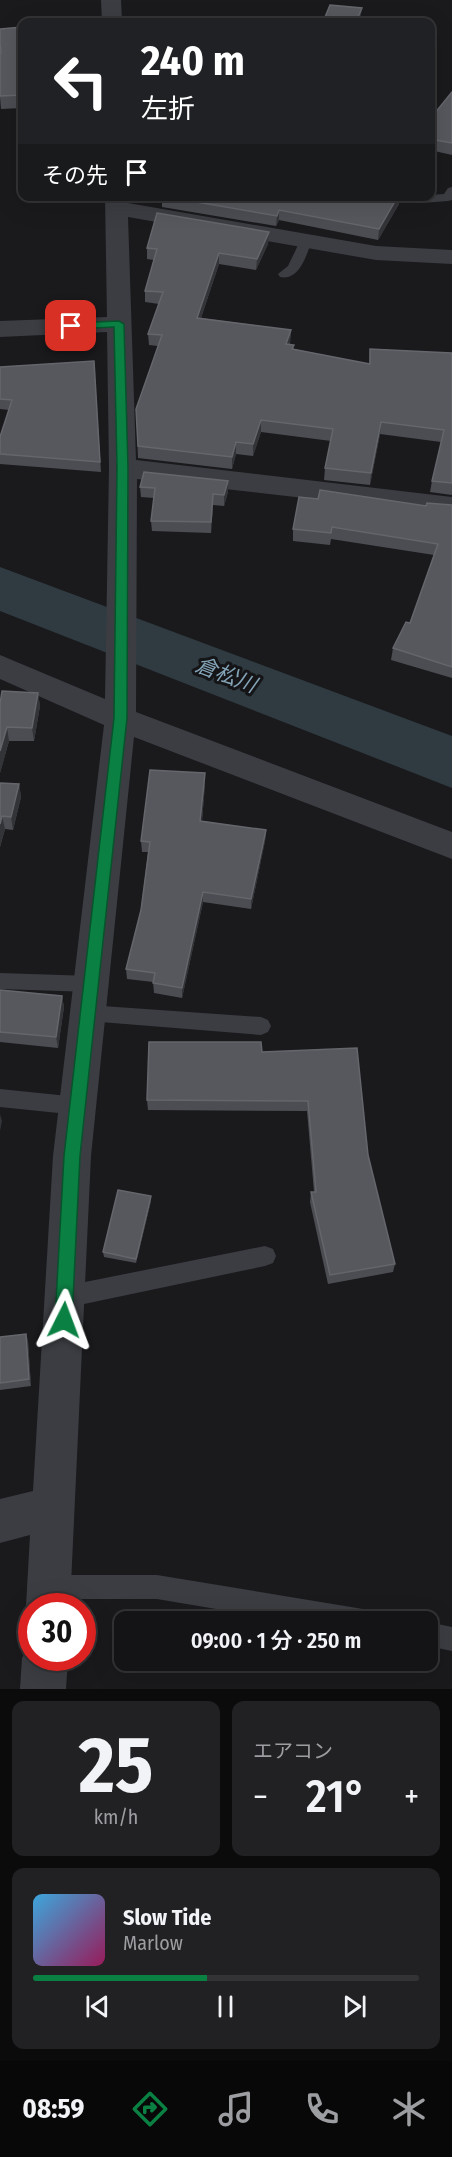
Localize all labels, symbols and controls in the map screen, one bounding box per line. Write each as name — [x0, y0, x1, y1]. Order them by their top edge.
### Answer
text: 240 m — [141, 36, 245, 86]
icon: left — [42, 42, 120, 120]
text: 左折 — [141, 93, 195, 125]
icon: arrive — [120, 156, 153, 189]
text: その先 — [42, 162, 108, 189]
pin — [45, 300, 96, 351]
icon: arrive — [54, 309, 87, 342]
water label: 倉松川 — [192, 652, 262, 699]
position arrow — [32, 1288, 96, 1352]
speed limit sign: 30 — [18, 1593, 96, 1671]
text: 09:00 · 1 分 · 250 m — [191, 1627, 361, 1654]
text: 25 — [79, 1719, 153, 1813]
text: エアコン — [253, 1739, 333, 1763]
text: 21° — [306, 1770, 366, 1824]
text: − — [253, 1777, 268, 1817]
text: + — [404, 1777, 419, 1817]
text: km/h — [94, 1805, 138, 1829]
text: Slow Tide — [123, 1904, 211, 1931]
text: Marlow — [123, 1931, 183, 1955]
icon: previous — [81, 1990, 114, 2023]
icon: pause — [209, 1990, 242, 2023]
icon: next — [338, 1990, 371, 2023]
icon: directions — [129, 2088, 171, 2130]
icon: music — [215, 2088, 257, 2130]
icon: phone — [301, 2088, 343, 2130]
icon: climate — [388, 2088, 430, 2130]
text: 08:59 — [22, 2093, 84, 2125]

